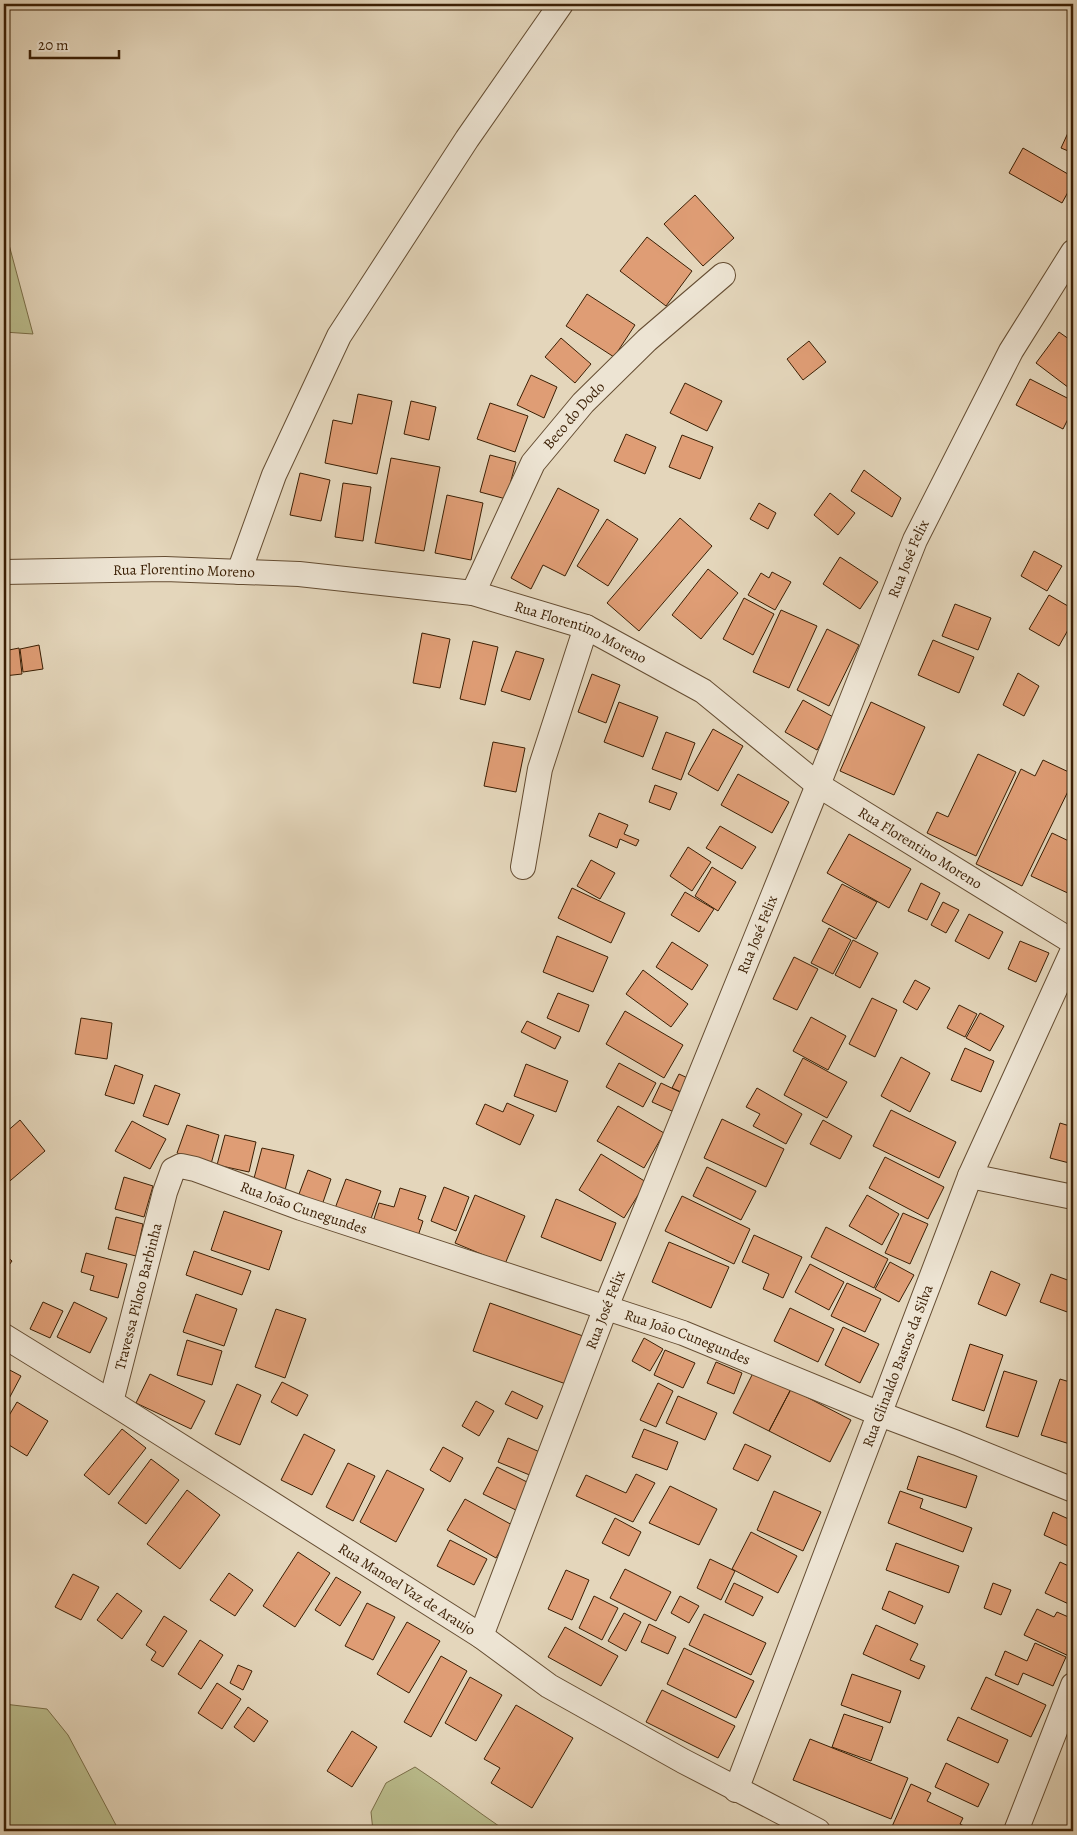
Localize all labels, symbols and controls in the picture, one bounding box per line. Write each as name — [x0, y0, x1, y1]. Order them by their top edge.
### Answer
scale bar — [30, 28, 119, 60]
text: 20 m — [38, 35, 69, 55]
street label: Beco do Dodo — [539, 377, 609, 454]
street label: Rua José Felix — [883, 516, 934, 601]
street label: Rua Florentino Moreno — [113, 559, 255, 582]
street label: Rua Florentino Moreno — [512, 596, 650, 668]
street label: Rua Florentino Moreno — [854, 802, 986, 894]
street label: Rua José Felix — [732, 892, 782, 977]
street label: Rua João Cunegundes — [237, 1177, 370, 1239]
street label: Travessa Piloto Barbinha — [110, 1221, 167, 1372]
street label: Rua José Felix — [581, 1267, 630, 1352]
street label: Rua Glinaldo Bastos da Silva — [858, 1282, 938, 1450]
street label: Rua João Cunegundes — [622, 1305, 754, 1370]
street label: Rua Manoel Vaz de Araujo — [335, 1538, 479, 1640]

